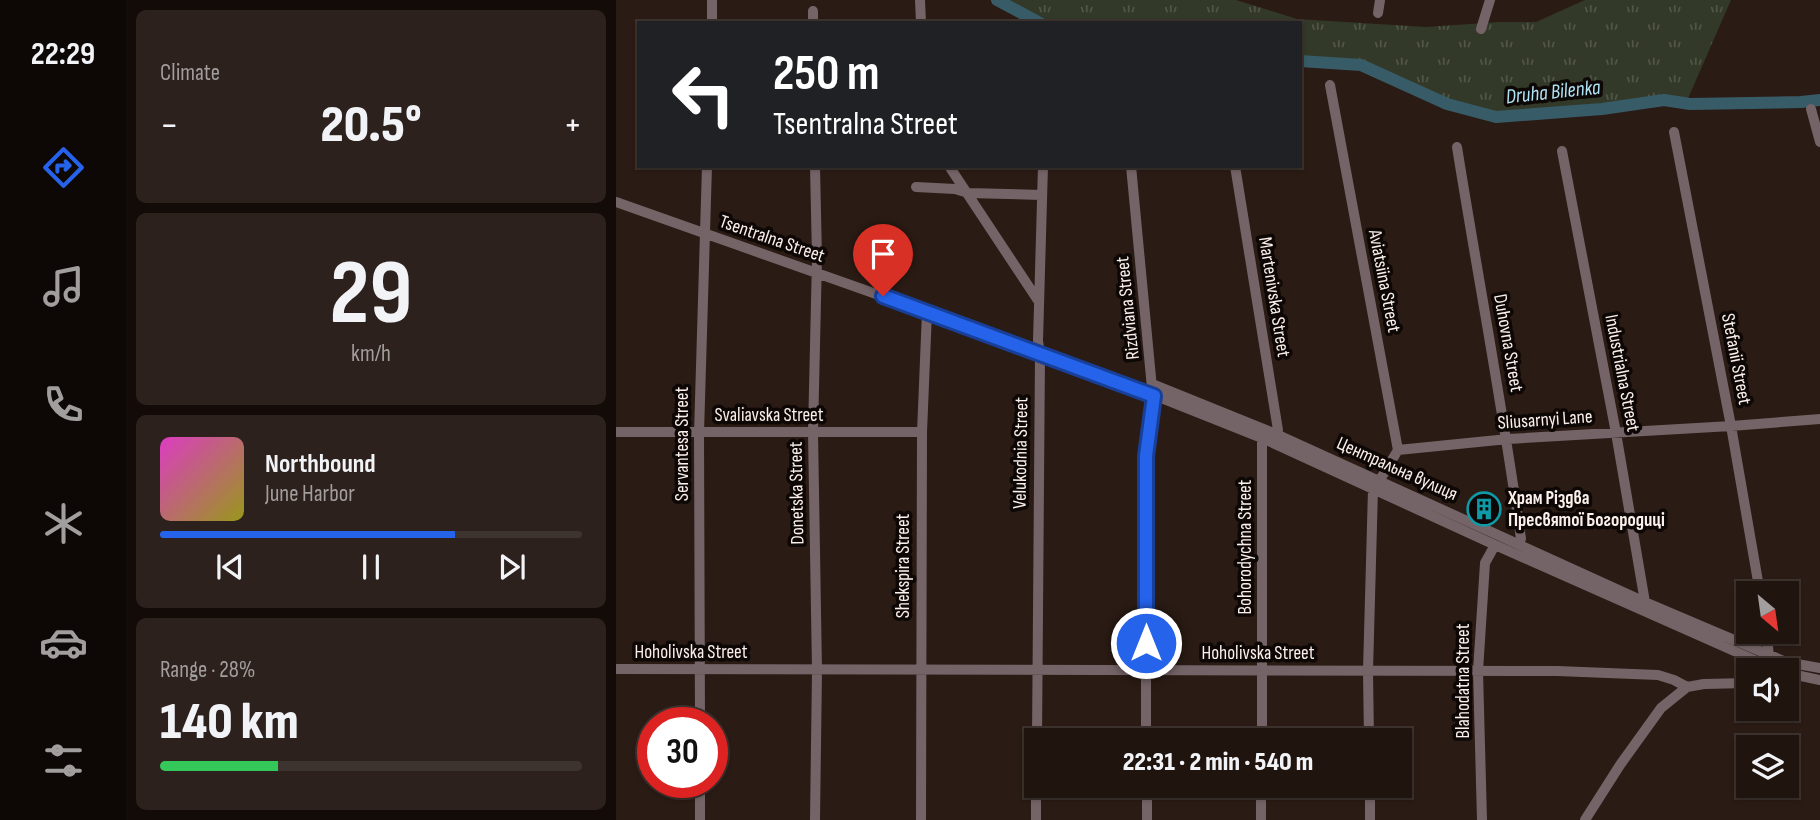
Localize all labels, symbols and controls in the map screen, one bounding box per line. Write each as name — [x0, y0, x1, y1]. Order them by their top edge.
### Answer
text: 22:29 — [31, 35, 95, 74]
text: 250 m — [773, 45, 879, 104]
icon: left — [658, 49, 749, 140]
text: Climate — [160, 59, 220, 87]
water label: Druha Bilenka — [1504, 75, 1602, 109]
text: 20.5° — [320, 94, 422, 157]
text: − — [160, 103, 179, 148]
text: + — [563, 103, 582, 148]
text: Tsentralna Street — [773, 105, 958, 144]
icon: directions — [39, 143, 88, 192]
street label: Tsentralna Street — [716, 210, 828, 268]
pin — [853, 224, 913, 296]
street label: Aviatsiina Street — [1363, 227, 1405, 335]
icon: arrive — [864, 235, 902, 273]
street label: Martenivska Street — [1253, 235, 1295, 359]
text: 29 — [330, 240, 413, 349]
street label: Rizdviana Street — [1111, 255, 1145, 361]
icon: music — [39, 262, 88, 311]
street label: Duhovna Street — [1488, 292, 1528, 394]
street label: Stefanii Street — [1716, 311, 1756, 407]
street label: Industrialna Street — [1599, 312, 1645, 434]
text: km/h — [351, 340, 391, 368]
icon: phone — [39, 380, 88, 429]
street label: Servantesa Street — [671, 387, 694, 501]
street label: Velukodnia Street — [1009, 397, 1033, 509]
street label: Svaliavska Street — [715, 404, 824, 427]
street label: Sliusarnyi Lane — [1497, 405, 1593, 435]
street label: Центральна вулиця — [1333, 432, 1461, 506]
street label: Donetska Street — [785, 441, 809, 545]
text: Northbound — [265, 449, 376, 480]
street label: Bohorodychna Street — [1234, 479, 1257, 614]
text: June Harbor — [265, 480, 355, 508]
place label: Храм Різдва Пресвятої Богородиці — [1507, 487, 1665, 532]
building icon: Храм Різдва Пресвятої Богородиці — [1465, 490, 1503, 528]
icon: climate — [39, 499, 88, 548]
street label: Shekspira Street — [892, 513, 915, 618]
icon: previous — [211, 548, 249, 586]
icon: pause — [352, 548, 390, 586]
icon: next — [493, 548, 531, 586]
north arrow — [1736, 581, 1799, 644]
map controls — [1736, 581, 1799, 798]
position arrow — [1109, 606, 1183, 680]
icon: car — [39, 618, 88, 667]
street label: Blahodatna Street — [1452, 623, 1475, 738]
street label: Hoholivska Street — [635, 641, 748, 664]
street label: Hoholivska Street — [1202, 642, 1315, 665]
text: Range · 28% — [160, 656, 255, 684]
button: sound — [1736, 658, 1799, 721]
text: 140 km — [160, 691, 299, 754]
speed limit sign: 30 — [637, 707, 728, 798]
button: layers — [1736, 735, 1799, 798]
icon: filters — [39, 736, 88, 785]
text: 22:31 · 2 min · 540 m — [1123, 747, 1313, 778]

